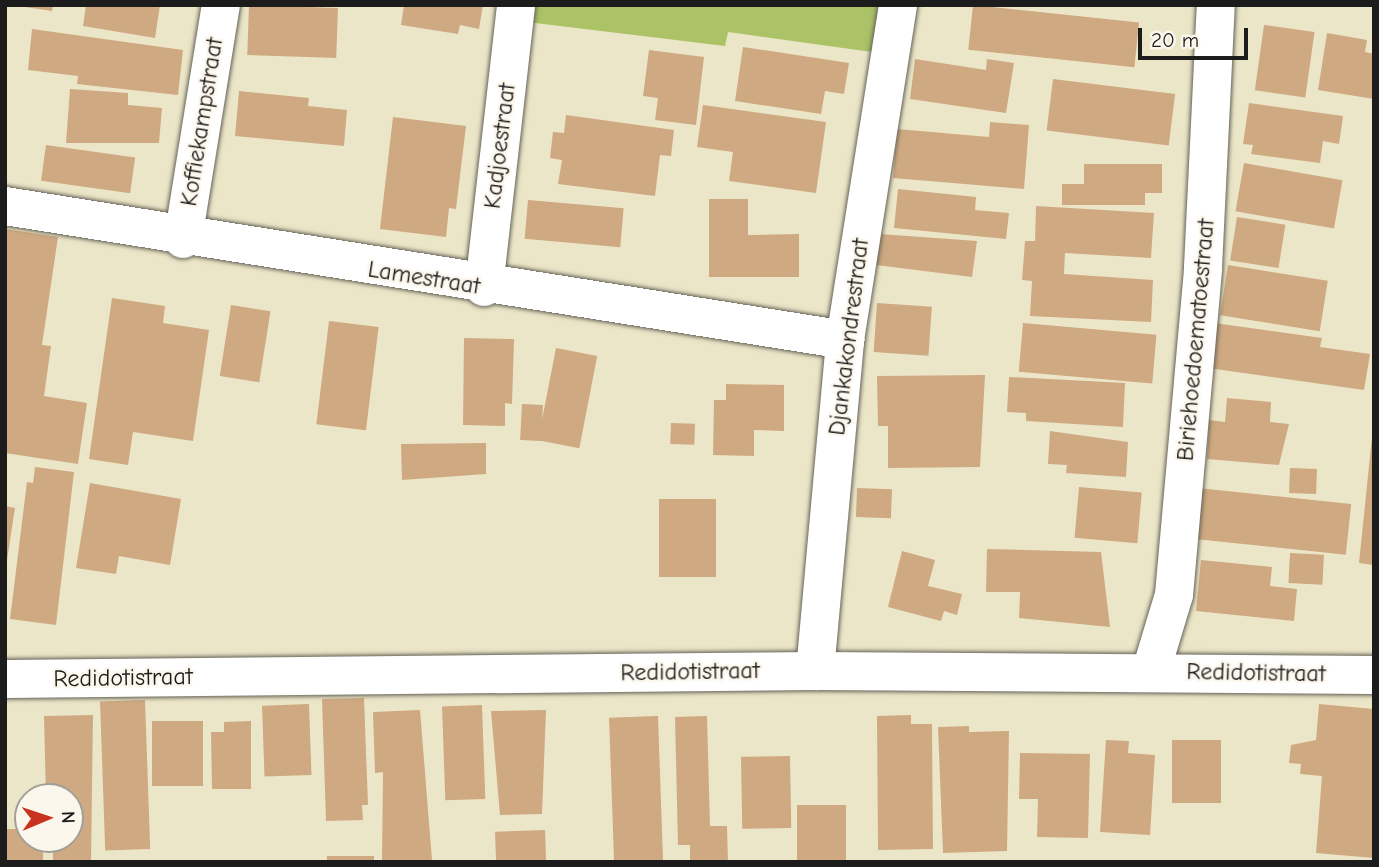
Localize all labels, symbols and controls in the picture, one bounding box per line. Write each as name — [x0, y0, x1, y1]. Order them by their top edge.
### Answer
scale bar — [1141, 14, 1251, 58]
text: 20 m — [1151, 28, 1199, 52]
street label: Koffiekampstraat — [174, 36, 230, 208]
street label: Kadjoestraat — [478, 81, 522, 211]
street label: Biriehoedoematoestraat — [1171, 218, 1221, 462]
street label: Djankakondrestraat — [823, 237, 875, 437]
street label: Lamestraat — [366, 255, 482, 301]
street label: Redidotistraat — [620, 656, 760, 688]
street label: Redidotistraat — [1186, 657, 1326, 689]
street label: Redidotistraat — [53, 662, 193, 694]
north arrow — [14, 783, 84, 853]
text: N — [57, 811, 79, 824]

